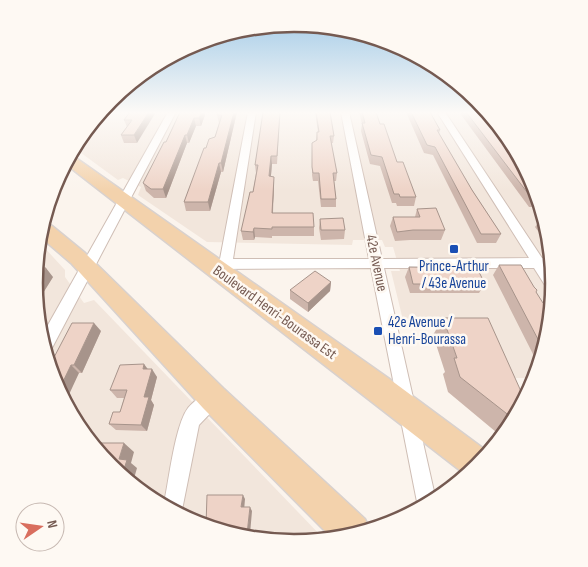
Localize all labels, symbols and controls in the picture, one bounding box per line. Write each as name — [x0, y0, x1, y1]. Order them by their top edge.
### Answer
street label: 42e Avenue — [361, 233, 392, 293]
marker: Prince-Arthur / 43e Avenue — [448, 243, 460, 255]
place label: Prince-Arthur / 43e Avenue — [419, 257, 490, 293]
street label: Boulevard Henri-Bourassa Est — [209, 261, 341, 364]
place label: 42e Avenue / Henri-Bourassa — [388, 313, 466, 349]
marker: 42e Avenue / Henri-Bourassa — [372, 325, 384, 337]
north arrow — [15, 502, 65, 552]
text: N — [43, 519, 61, 530]

